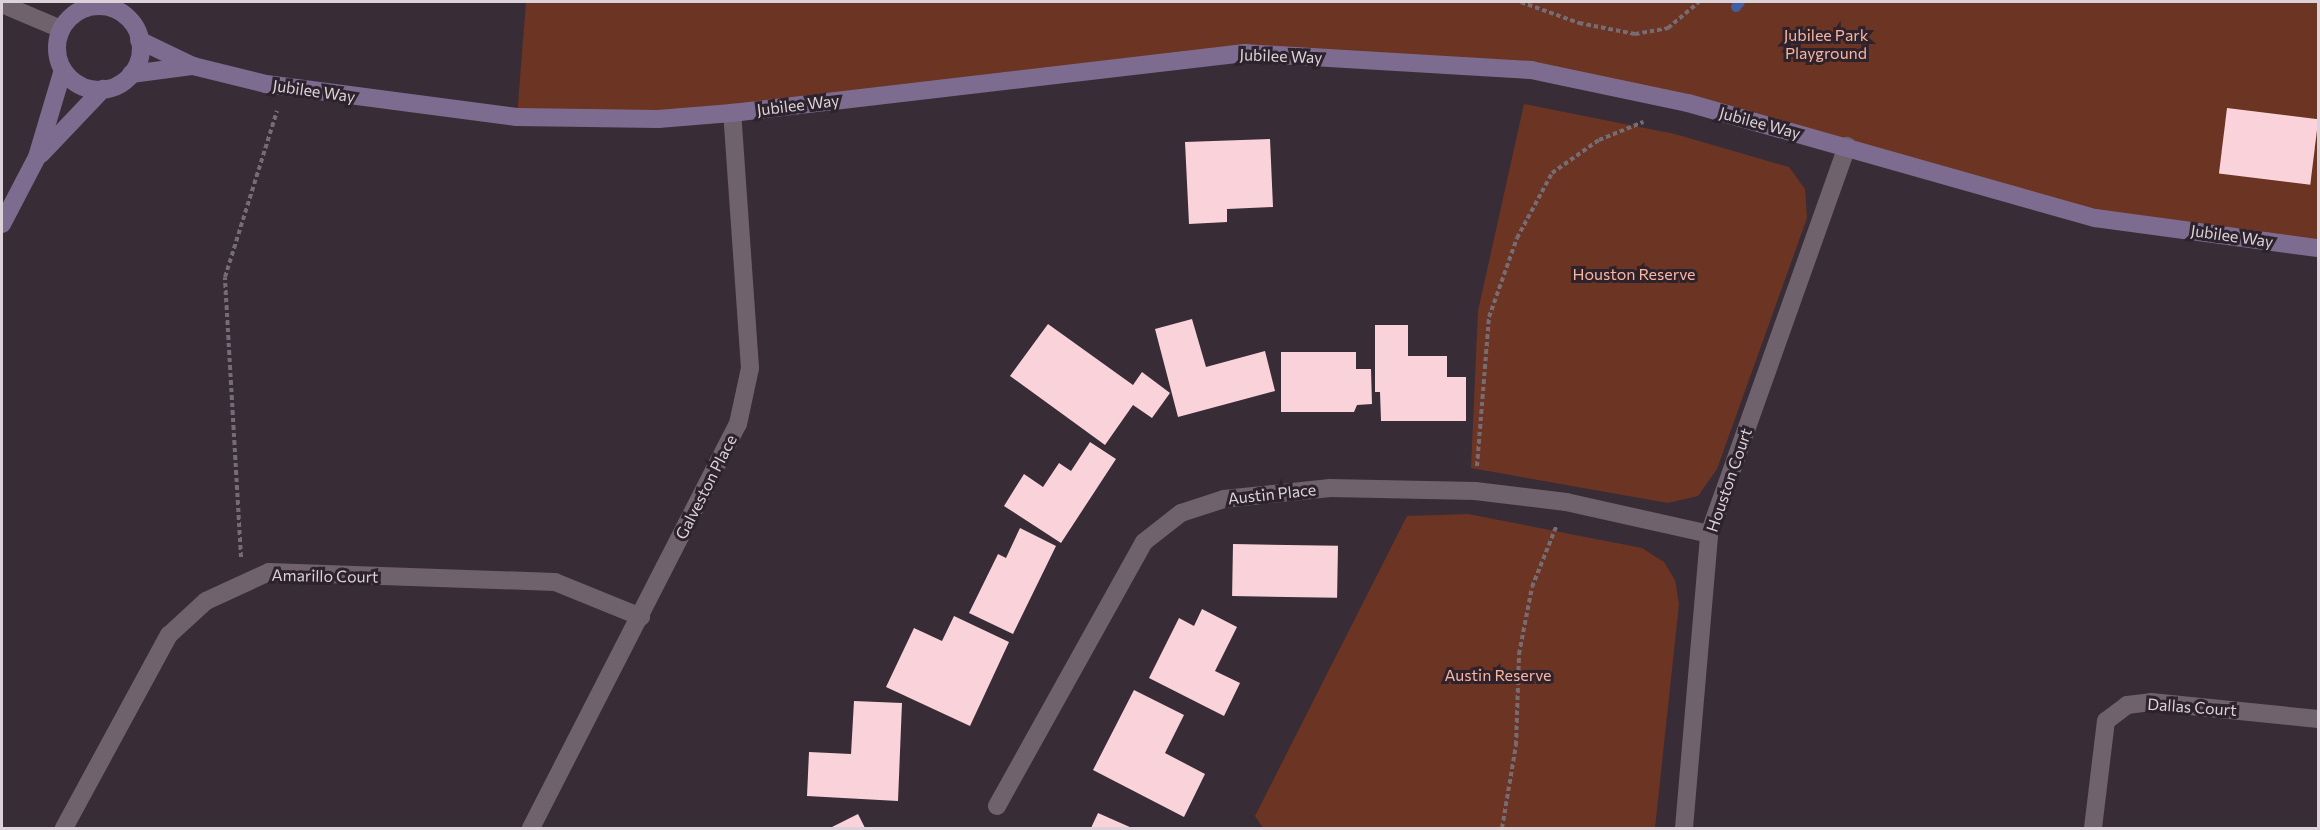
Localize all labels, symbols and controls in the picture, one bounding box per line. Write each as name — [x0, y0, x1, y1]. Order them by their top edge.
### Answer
park label: Jubilee Park Playground — [1784, 25, 1868, 63]
street label: Jubilee Way — [1239, 45, 1323, 67]
street label: Jubilee Way — [272, 76, 356, 106]
street label: Jubilee Way — [756, 90, 840, 120]
street label: Jubilee Way — [1717, 103, 1803, 143]
street label: Jubilee Way — [2190, 221, 2274, 251]
park label: Houston Reserve — [1572, 264, 1696, 284]
street label: Houston Court — [1702, 426, 1756, 534]
street label: Galveston Place — [671, 431, 741, 543]
street label: Austin Place — [1227, 480, 1317, 508]
street label: Amarillo Court — [271, 565, 379, 587]
park label: Austin Reserve — [1444, 665, 1552, 685]
street label: Dallas Court — [2147, 694, 2237, 720]

